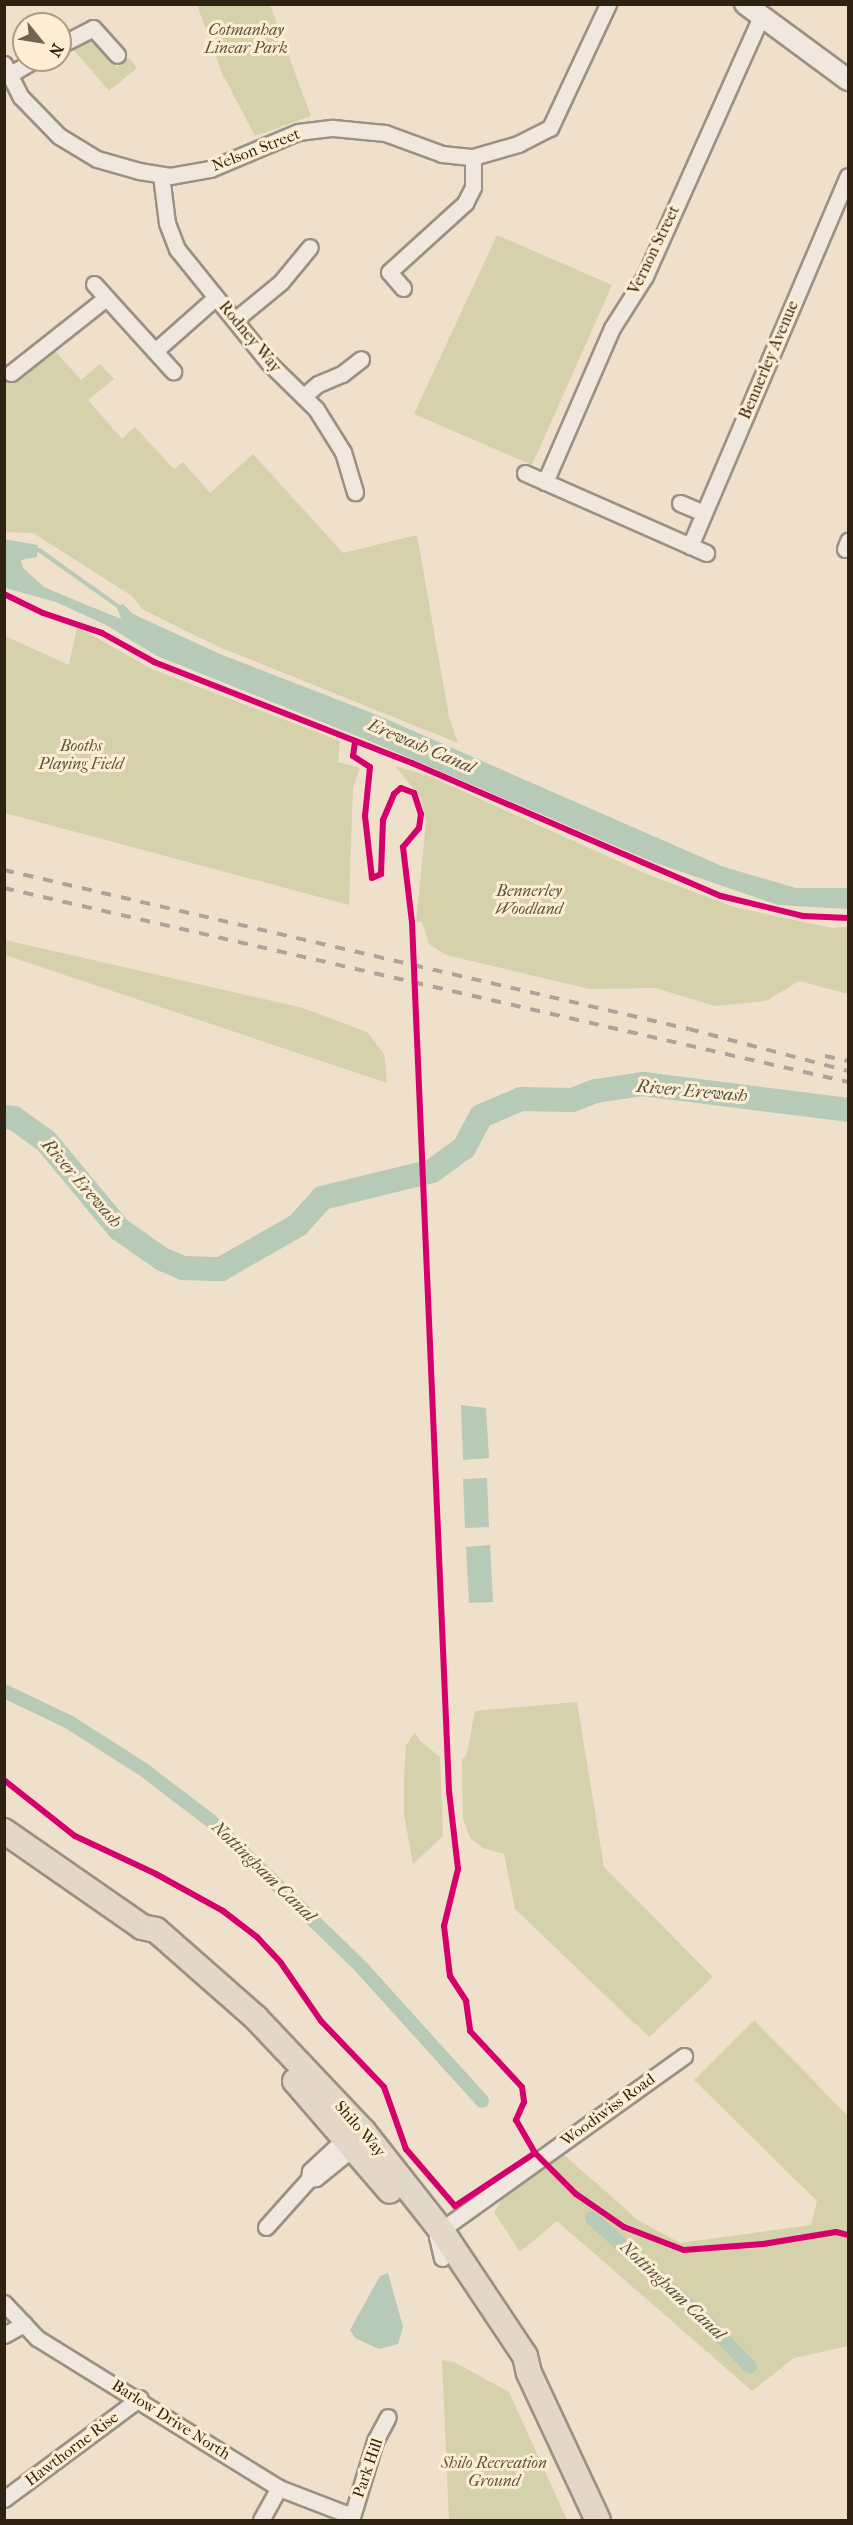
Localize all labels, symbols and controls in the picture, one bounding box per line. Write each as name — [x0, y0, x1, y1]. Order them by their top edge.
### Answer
north arrow — [12, 12, 72, 72]
park label: Cotmanhay Linear Park — [204, 20, 288, 58]
text: N — [45, 40, 68, 60]
street label: Nelson Street — [209, 124, 303, 176]
street label: Vernon Street — [624, 202, 684, 298]
street label: Rodney Way — [215, 297, 285, 377]
street label: Bennerley Avenue — [735, 298, 803, 422]
water label: Erewash Canal — [364, 715, 478, 779]
park label: Booths Playing Field — [39, 736, 123, 774]
park label: Bennerley Woodland — [495, 881, 563, 919]
water label: River Erewash — [636, 1076, 748, 1108]
water label: River Erewash — [36, 1135, 126, 1233]
water label: Nottingham Canal — [207, 1817, 319, 1927]
street label: Woodiwiss Road — [557, 2069, 659, 2151]
street label: Shilo Way — [330, 2097, 390, 2161]
water label: Nottingham Canal — [615, 2237, 729, 2345]
street label: Barlow Drive North — [108, 2376, 234, 2464]
street label: Hawthorne Rise — [22, 2408, 122, 2490]
street label: Park Hill — [349, 2436, 387, 2500]
park label: Shilo Recreation Ground — [441, 2453, 547, 2491]

